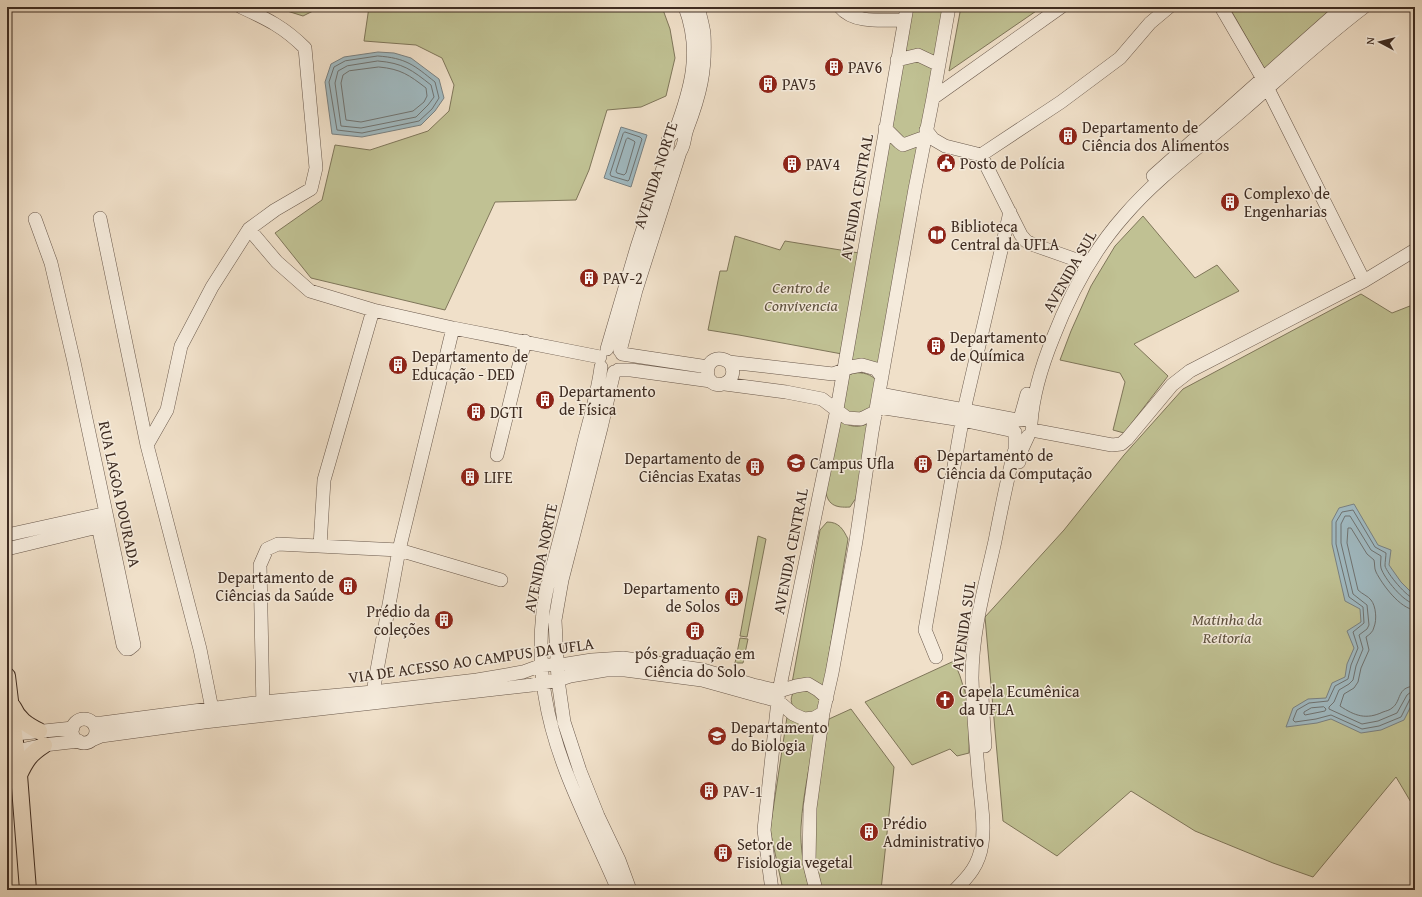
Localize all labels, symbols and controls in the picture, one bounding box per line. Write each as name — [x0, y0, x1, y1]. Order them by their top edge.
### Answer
north arrow — [1360, 22, 1400, 62]
text: N — [1362, 36, 1379, 45]
place label: PAV6 — [848, 55, 883, 79]
building icon: PAV6 — [823, 56, 845, 78]
place label: PAV5 — [782, 72, 816, 96]
building icon: PAV5 — [757, 73, 779, 95]
place label: Departamento de Ciência dos Alimentos — [1082, 115, 1229, 157]
street label: AVENIDA NORTE — [626, 118, 684, 232]
building icon: Departamento de Ciência dos Alimentos — [1057, 125, 1079, 147]
street label: AVENIDA CENTRAL — [833, 132, 879, 262]
place label: Posto de Polícia — [960, 151, 1065, 175]
place label: PAV4 — [806, 152, 841, 176]
public building icon: Posto de Polícia — [935, 152, 957, 174]
building icon: PAV4 — [781, 153, 803, 175]
place label: Complexo de Engenharias — [1244, 181, 1330, 223]
building icon: Complexo de Engenharias — [1219, 191, 1241, 213]
place label: Biblioteca Central da UFLA — [951, 214, 1060, 256]
library icon: Biblioteca Central da UFLA — [926, 224, 948, 246]
street label: AVENIDA SUL — [1036, 225, 1102, 316]
place label: PAV-2 — [603, 266, 643, 290]
building icon: PAV-2 — [578, 267, 600, 289]
park label: Centro de Convivencia — [764, 275, 838, 317]
place label: Departamento de Química — [950, 325, 1047, 367]
building icon: Departamento de Química — [925, 335, 947, 357]
place label: Departamento de Educação - DED — [412, 344, 528, 386]
building icon: Departamento de Educação - DED — [387, 354, 409, 376]
place label: Departamento de Física — [559, 379, 656, 421]
building icon: Departamento de Física — [534, 389, 556, 411]
place label: DGTI — [490, 400, 523, 424]
building icon: DGTI — [465, 401, 487, 423]
street label: RUA LAGOA DOURADA — [93, 419, 147, 570]
place label: Departamento de Ciência da Computação — [937, 443, 1092, 485]
place label: Departamento de Ciências Exatas — [625, 446, 741, 488]
place label: Campus Ufla — [810, 451, 895, 475]
school or university icon: Campus Ufla — [785, 452, 807, 474]
building icon: Departamento de Ciência da Computação — [912, 453, 934, 475]
building icon: Departamento de Ciências Exatas — [744, 456, 766, 478]
place label: LIFE — [484, 465, 513, 489]
building icon: LIFE — [459, 466, 481, 488]
street label: AVENIDA CENTRAL — [766, 486, 814, 616]
street label: AVENIDA NORTE — [517, 501, 563, 615]
place label: Departamento de Ciências da Saúde — [216, 565, 334, 607]
building icon: Departamento de Ciências da Saúde — [337, 575, 359, 597]
place label: Departamento de Solos — [623, 576, 720, 618]
street label: AVENIDA SUL — [945, 579, 981, 673]
building icon: Departamento de Solos — [723, 586, 745, 608]
place label: Prédio da coleções — [366, 599, 430, 641]
park label: Matinha da Reitoria — [1192, 607, 1263, 649]
building icon: Prédio da coleções — [433, 609, 455, 631]
building icon: pós graduação em Ciência do Solo — [684, 620, 706, 642]
street label: VIA DE ACESSO AO CAMPUS DA UFLA — [347, 631, 596, 689]
place label: pós graduação em Ciência do Solo — [635, 641, 755, 683]
place label: Capela Ecumênica da UFLA — [959, 679, 1080, 721]
church icon: Capela Ecumênica da UFLA — [934, 689, 956, 711]
place label: Departamento do Biologia — [731, 715, 828, 757]
school or university icon: Departamento do Biologia — [706, 725, 728, 747]
place label: PAV-1 — [723, 779, 763, 803]
building icon: PAV-1 — [698, 780, 720, 802]
place label: Prédio Administrativo — [883, 811, 984, 853]
building icon: Prédio Administrativo — [858, 821, 880, 843]
place label: Setor de Fisiologia vegetal — [737, 832, 853, 874]
building icon: Setor de Fisiologia vegetal — [712, 842, 734, 864]

